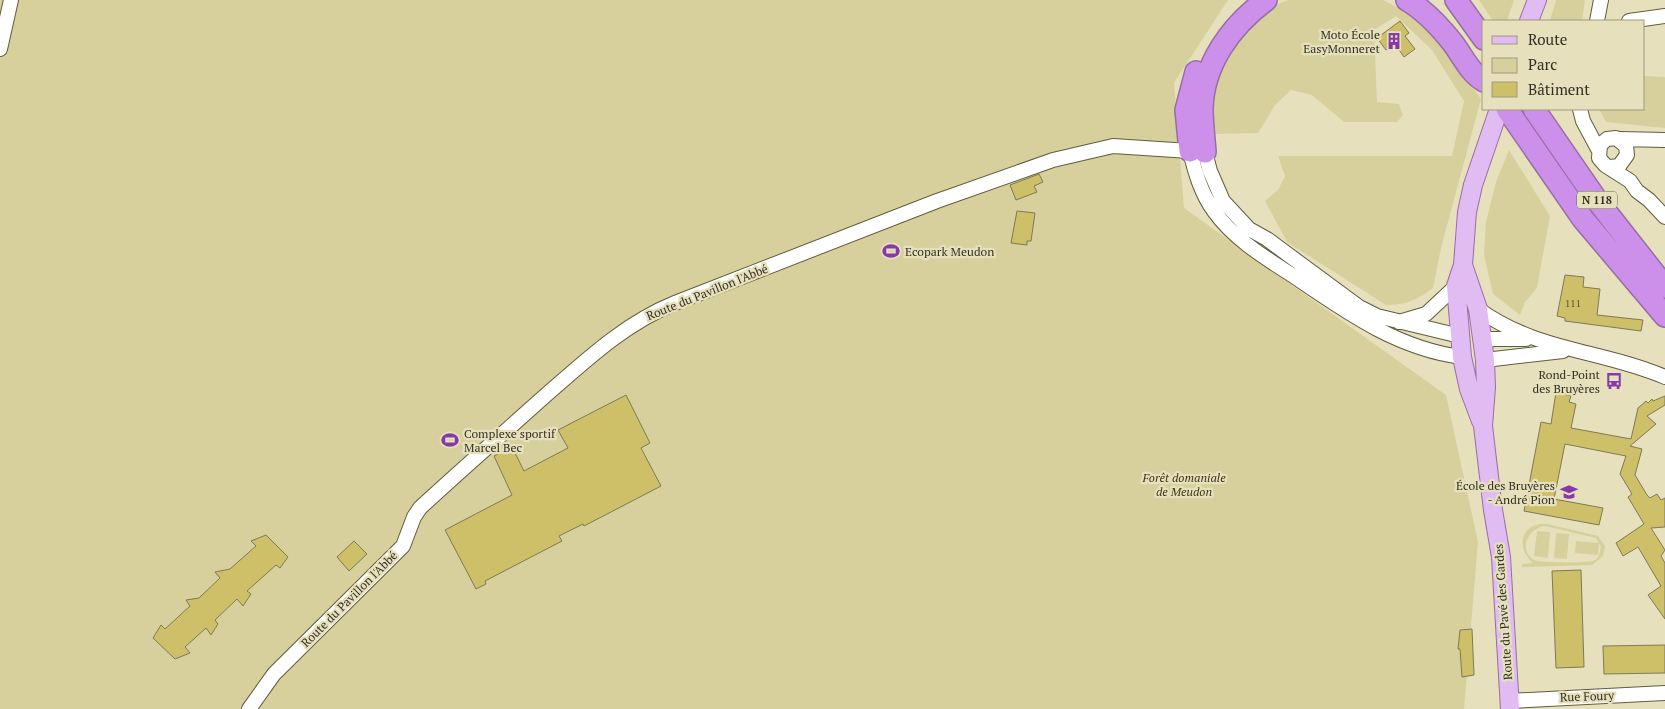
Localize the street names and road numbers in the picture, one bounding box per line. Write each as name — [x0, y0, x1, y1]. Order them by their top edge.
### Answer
road number: N 118 — [1577, 192, 1617, 208]
street label: Route du Pavillon l'Abbé — [644, 261, 770, 323]
street label: Route du Pavé des Gardes — [1491, 543, 1515, 681]
street label: Route du Pavillon l'Abbé — [298, 548, 400, 650]
street label: Rue Foury — [1560, 688, 1615, 704]

